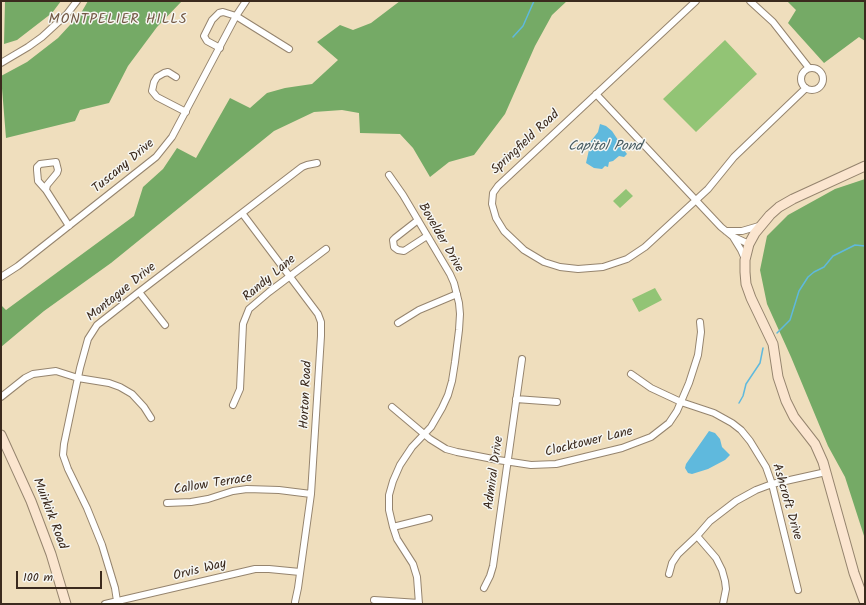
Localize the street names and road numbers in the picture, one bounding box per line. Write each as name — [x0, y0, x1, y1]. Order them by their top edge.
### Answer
street label: Springfield Road — [489, 108, 563, 178]
street label: Tuscany Drive — [90, 137, 158, 197]
street label: Bovelder Drive — [414, 200, 466, 276]
street label: Randy Lane — [240, 252, 300, 306]
street label: Montague Drive — [84, 260, 160, 326]
street label: Horton Road — [297, 361, 317, 429]
street label: Clocktower Lane — [544, 425, 634, 461]
street label: Admiral Drive — [482, 435, 508, 511]
street label: Ashcroft Drive — [768, 462, 804, 542]
street label: Callow Terrace — [173, 471, 253, 499]
street label: Muirkirk Road — [28, 476, 70, 552]
street label: Orvis Way — [172, 557, 228, 585]

